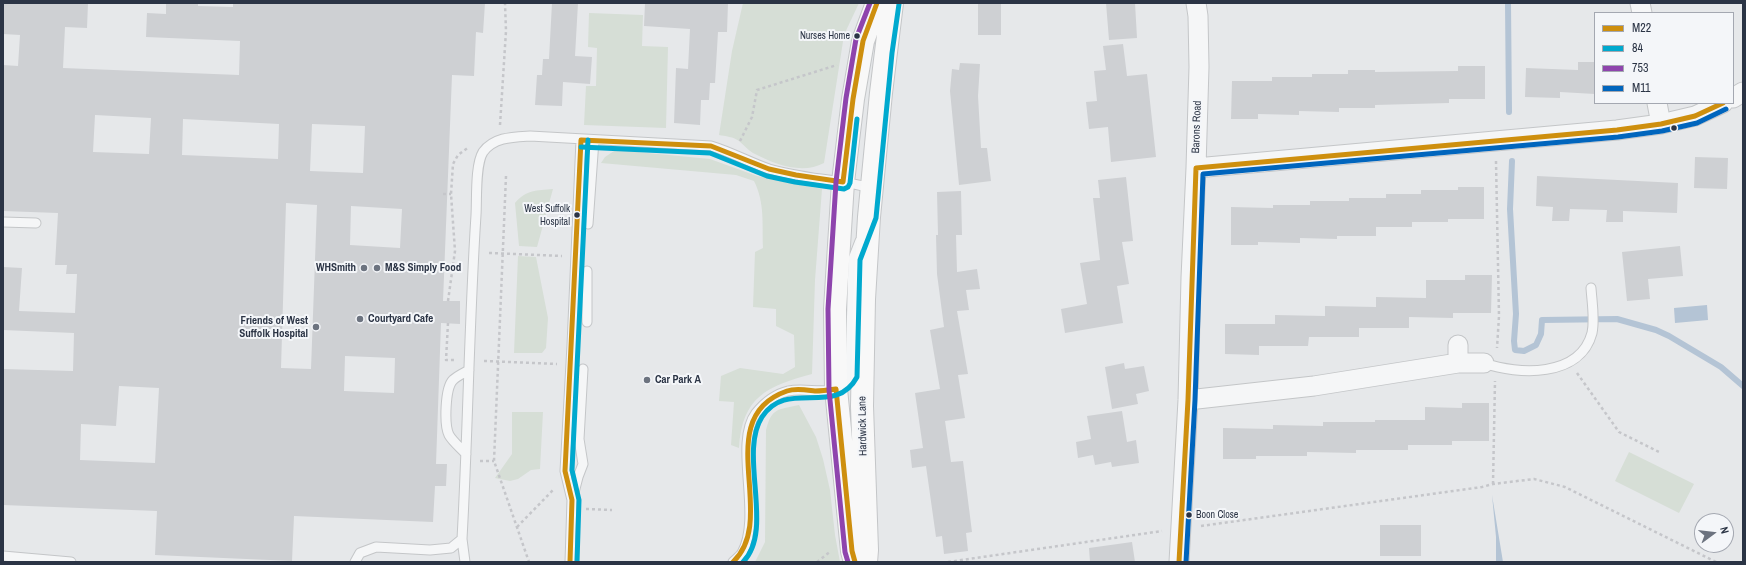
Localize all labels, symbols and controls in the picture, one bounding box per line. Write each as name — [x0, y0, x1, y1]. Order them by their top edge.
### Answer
legend — [1594, 12, 1734, 104]
text: M22 — [1632, 20, 1651, 36]
place label: Nurses Home — [800, 30, 850, 42]
marker: Nurses Home — [852, 31, 862, 41]
text: 84 — [1632, 40, 1643, 56]
text: 753 — [1632, 60, 1648, 76]
text: M11 — [1632, 80, 1650, 96]
street label: Barons Road — [1189, 100, 1205, 154]
unlabelled marker — [1669, 123, 1679, 133]
place label: West Suffolk Hospital — [524, 203, 570, 226]
marker: West Suffolk Hospital — [572, 210, 582, 220]
place label: WHSmith — [316, 261, 356, 275]
place label: M&S Simply Food — [385, 261, 461, 275]
marker: WHSmith — [359, 263, 369, 273]
marker: M&S Simply Food — [372, 263, 382, 273]
place label: Courtyard Cafe — [368, 312, 433, 326]
place label: Friends of West Suffolk Hospital — [239, 314, 308, 340]
marker: Courtyard Cafe — [355, 314, 365, 324]
marker: Friends of West Suffolk Hospital — [311, 322, 321, 332]
place label: Car Park A — [655, 373, 701, 387]
marker: Car Park A — [642, 375, 652, 385]
street label: Hardwick Lane — [856, 396, 870, 456]
place label: Boon Close — [1196, 509, 1238, 521]
marker: Boon Close — [1184, 510, 1194, 520]
north arrow — [1694, 513, 1734, 553]
text: N — [1717, 525, 1732, 535]

